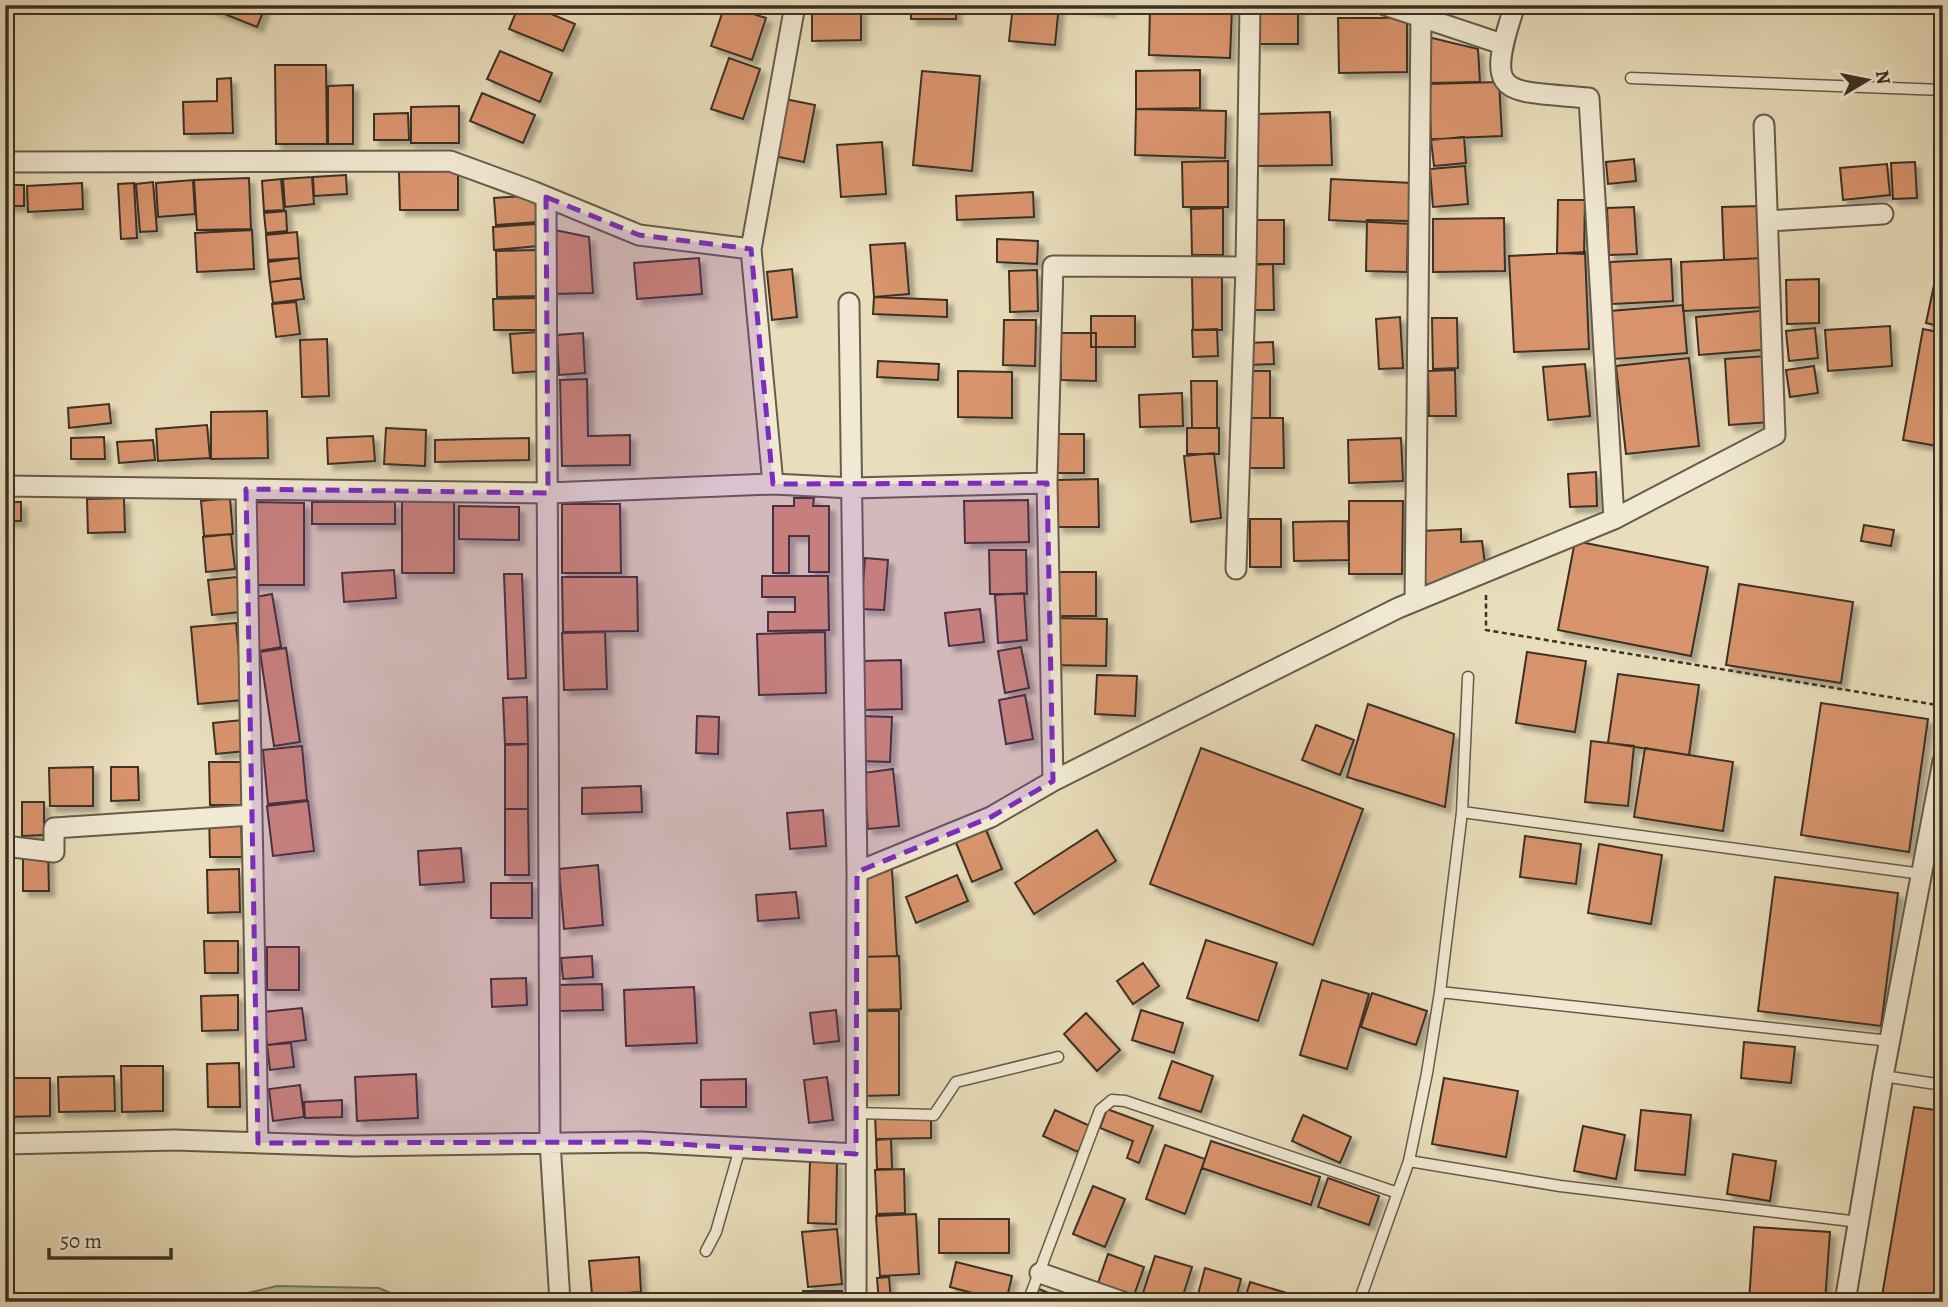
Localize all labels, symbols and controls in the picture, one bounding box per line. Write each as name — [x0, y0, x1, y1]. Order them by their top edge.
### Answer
north arrow — [1832, 46, 1902, 116]
text: N — [1869, 68, 1897, 86]
scale bar — [49, 1216, 172, 1260]
text: 50 m — [60, 1227, 102, 1255]

